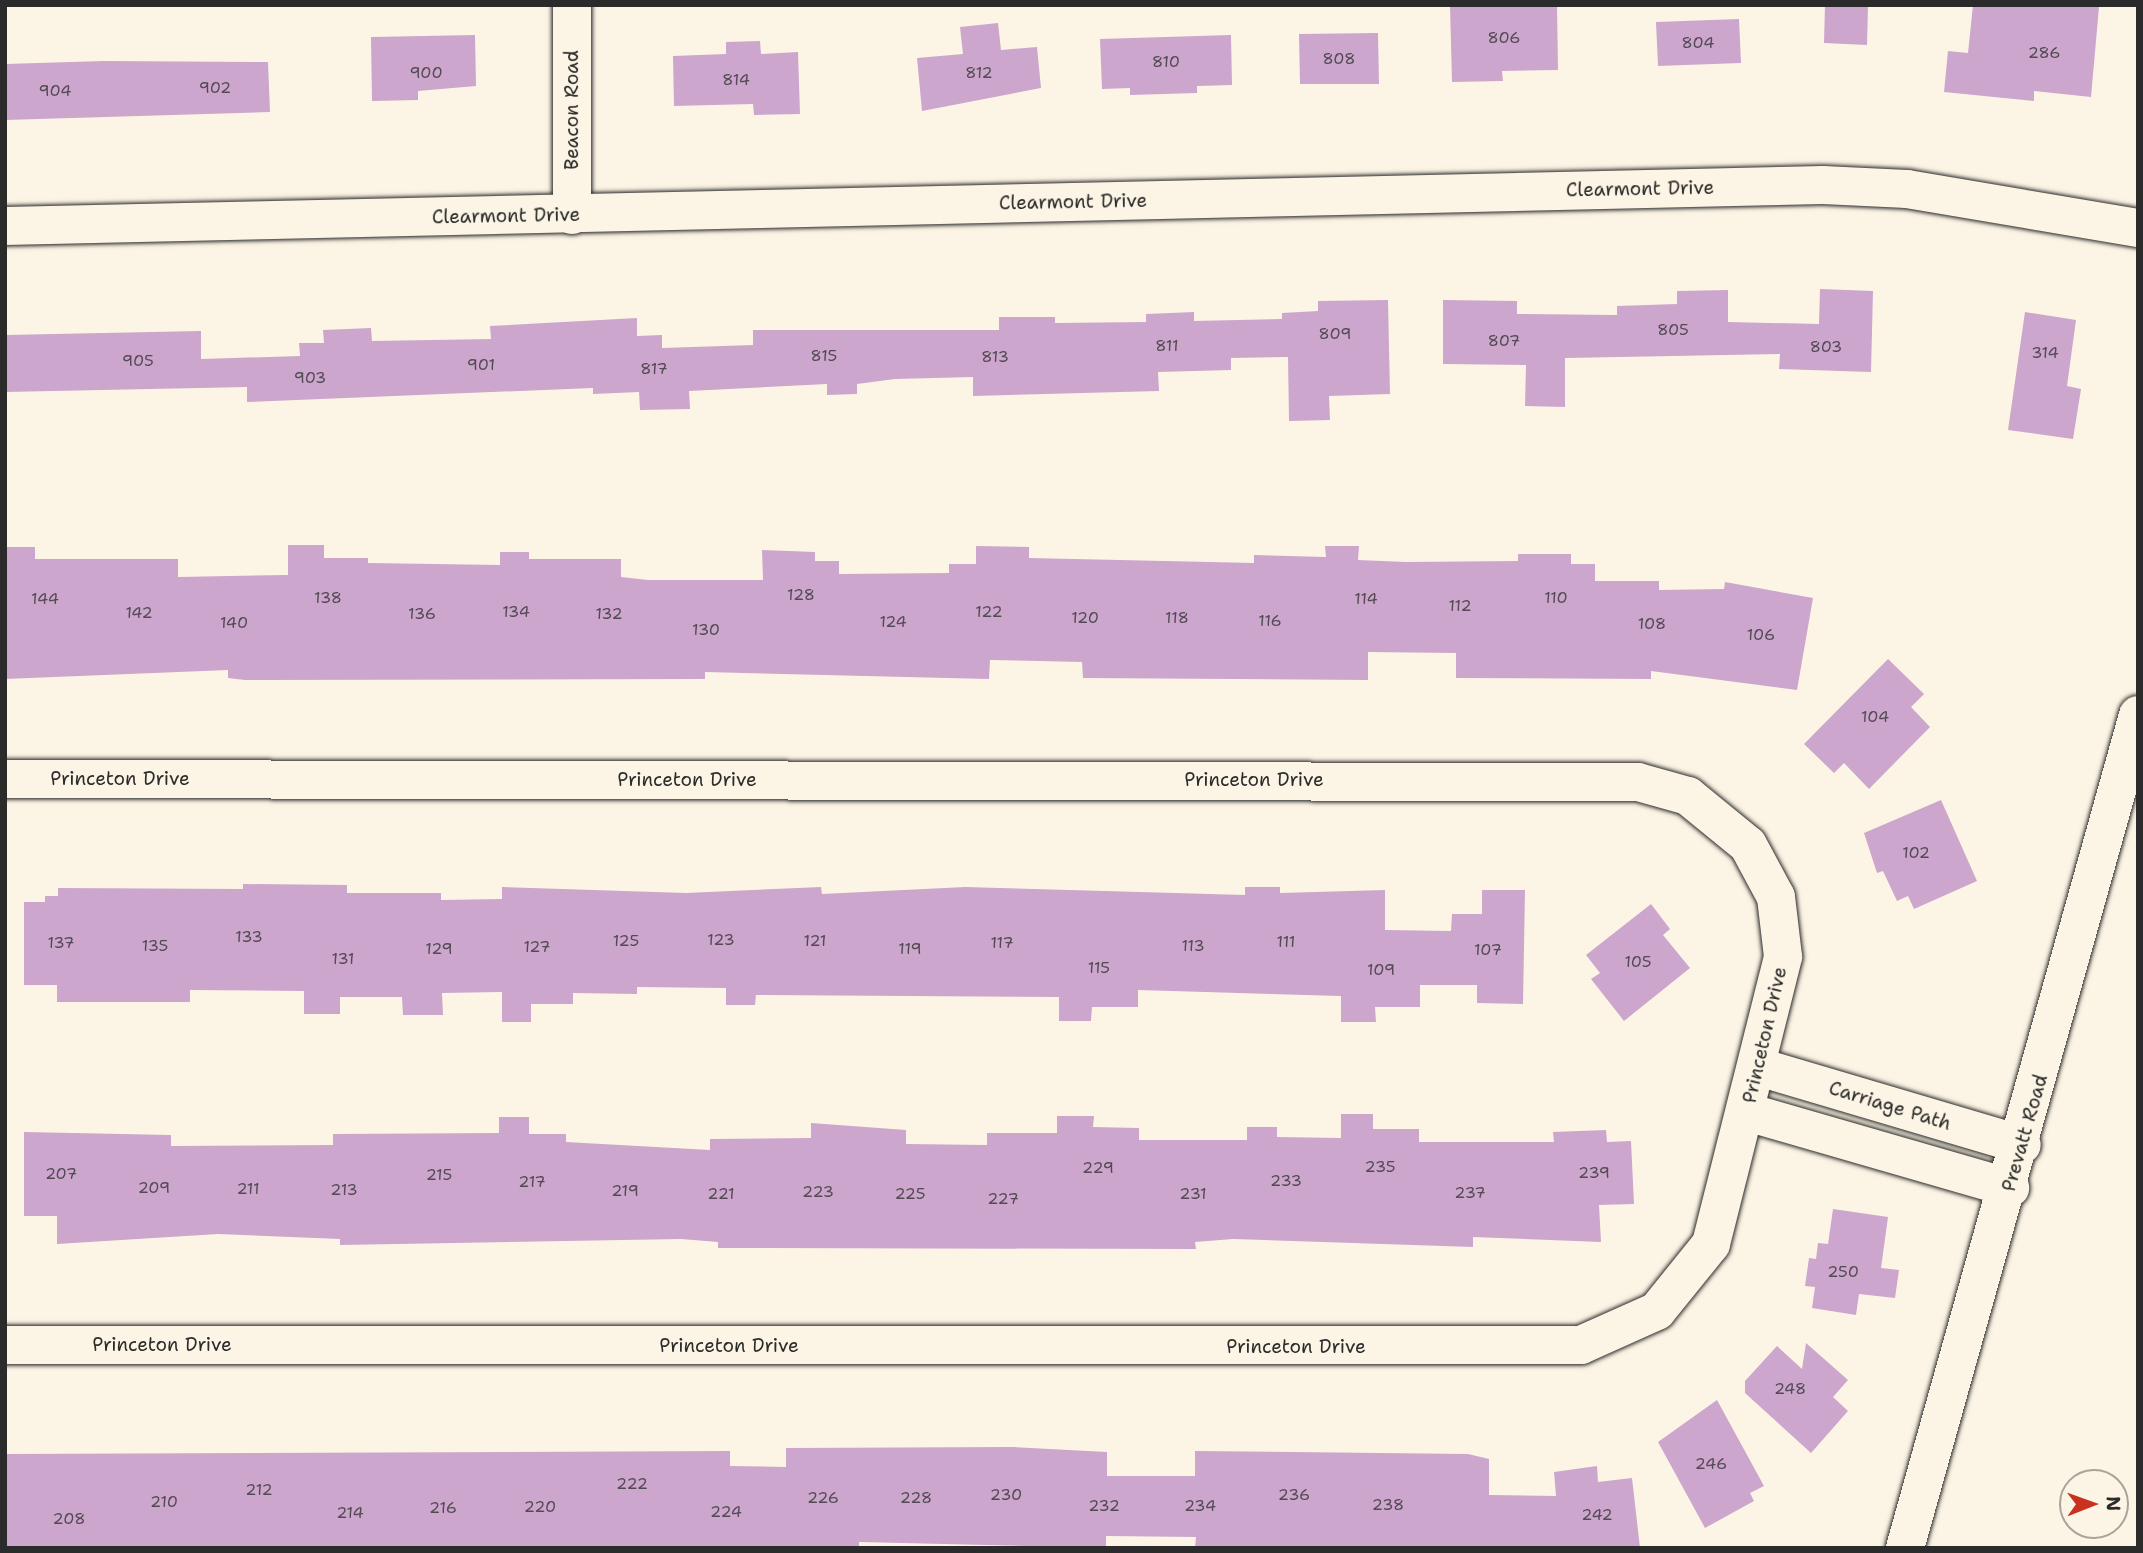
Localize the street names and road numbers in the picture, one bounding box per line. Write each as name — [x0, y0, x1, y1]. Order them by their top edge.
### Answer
street label: Beacon Road — [561, 50, 583, 170]
street label: Clearmont Drive — [1566, 176, 1714, 202]
street label: Clearmont Drive — [999, 189, 1147, 215]
street label: Clearmont Drive — [432, 203, 580, 229]
street label: Princeton Drive — [50, 768, 190, 790]
street label: Princeton Drive — [617, 769, 757, 791]
street label: Princeton Drive — [1184, 769, 1324, 791]
street label: Princeton Drive — [1738, 965, 1792, 1105]
street label: Prevatt Road — [1997, 1072, 2053, 1194]
street label: Carriage Path — [1826, 1077, 1954, 1135]
street label: Princeton Drive — [92, 1334, 232, 1356]
street label: Princeton Drive — [659, 1335, 799, 1357]
street label: Princeton Drive — [1226, 1336, 1366, 1358]

